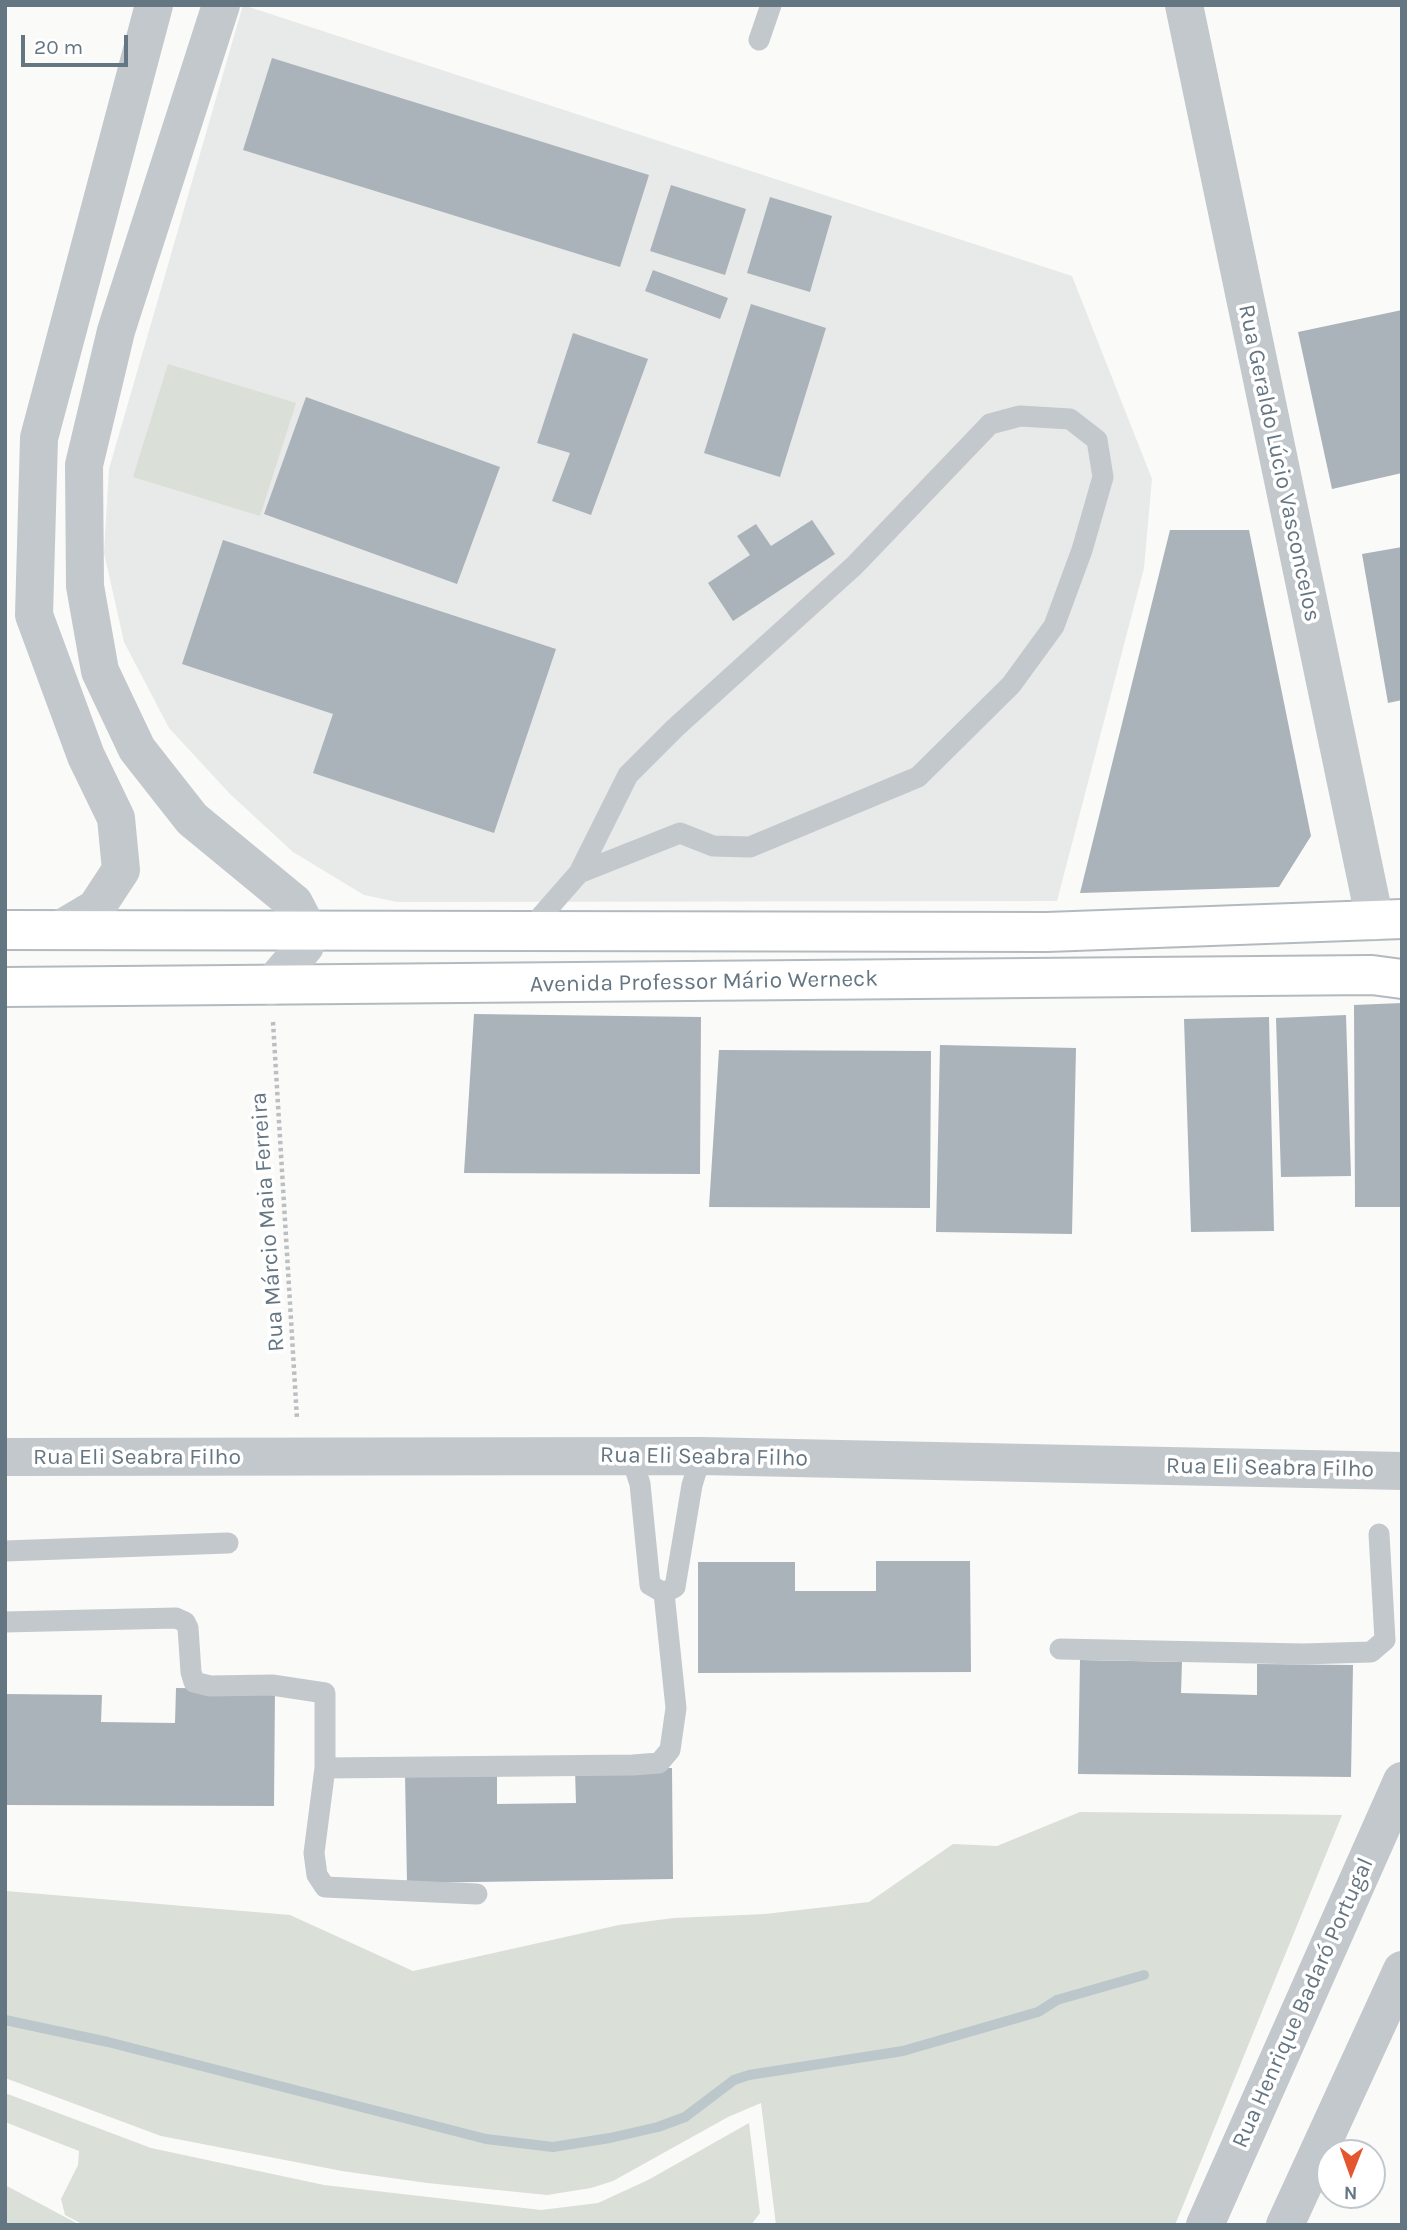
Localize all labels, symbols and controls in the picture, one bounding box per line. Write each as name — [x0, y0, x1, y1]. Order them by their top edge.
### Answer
scale bar — [24, 21, 131, 65]
text: 20 m — [34, 35, 83, 59]
street label: Rua Geraldo Lúcio Vasconcelos — [1232, 302, 1326, 624]
street label: Avenida Professor Mário Werneck — [530, 965, 878, 999]
street label: Rua Márcio Maia Ferreira — [245, 1091, 291, 1353]
street label: Rua Eli Seabra Filho — [600, 1441, 808, 1473]
street label: Rua Eli Seabra Filho — [33, 1443, 241, 1471]
street label: Rua Eli Seabra Filho — [1166, 1452, 1374, 1484]
street label: Rua Henrique Badaró Portugal — [1226, 1854, 1380, 2152]
north arrow — [1316, 2139, 1386, 2209]
text: N — [1344, 2182, 1358, 2204]

